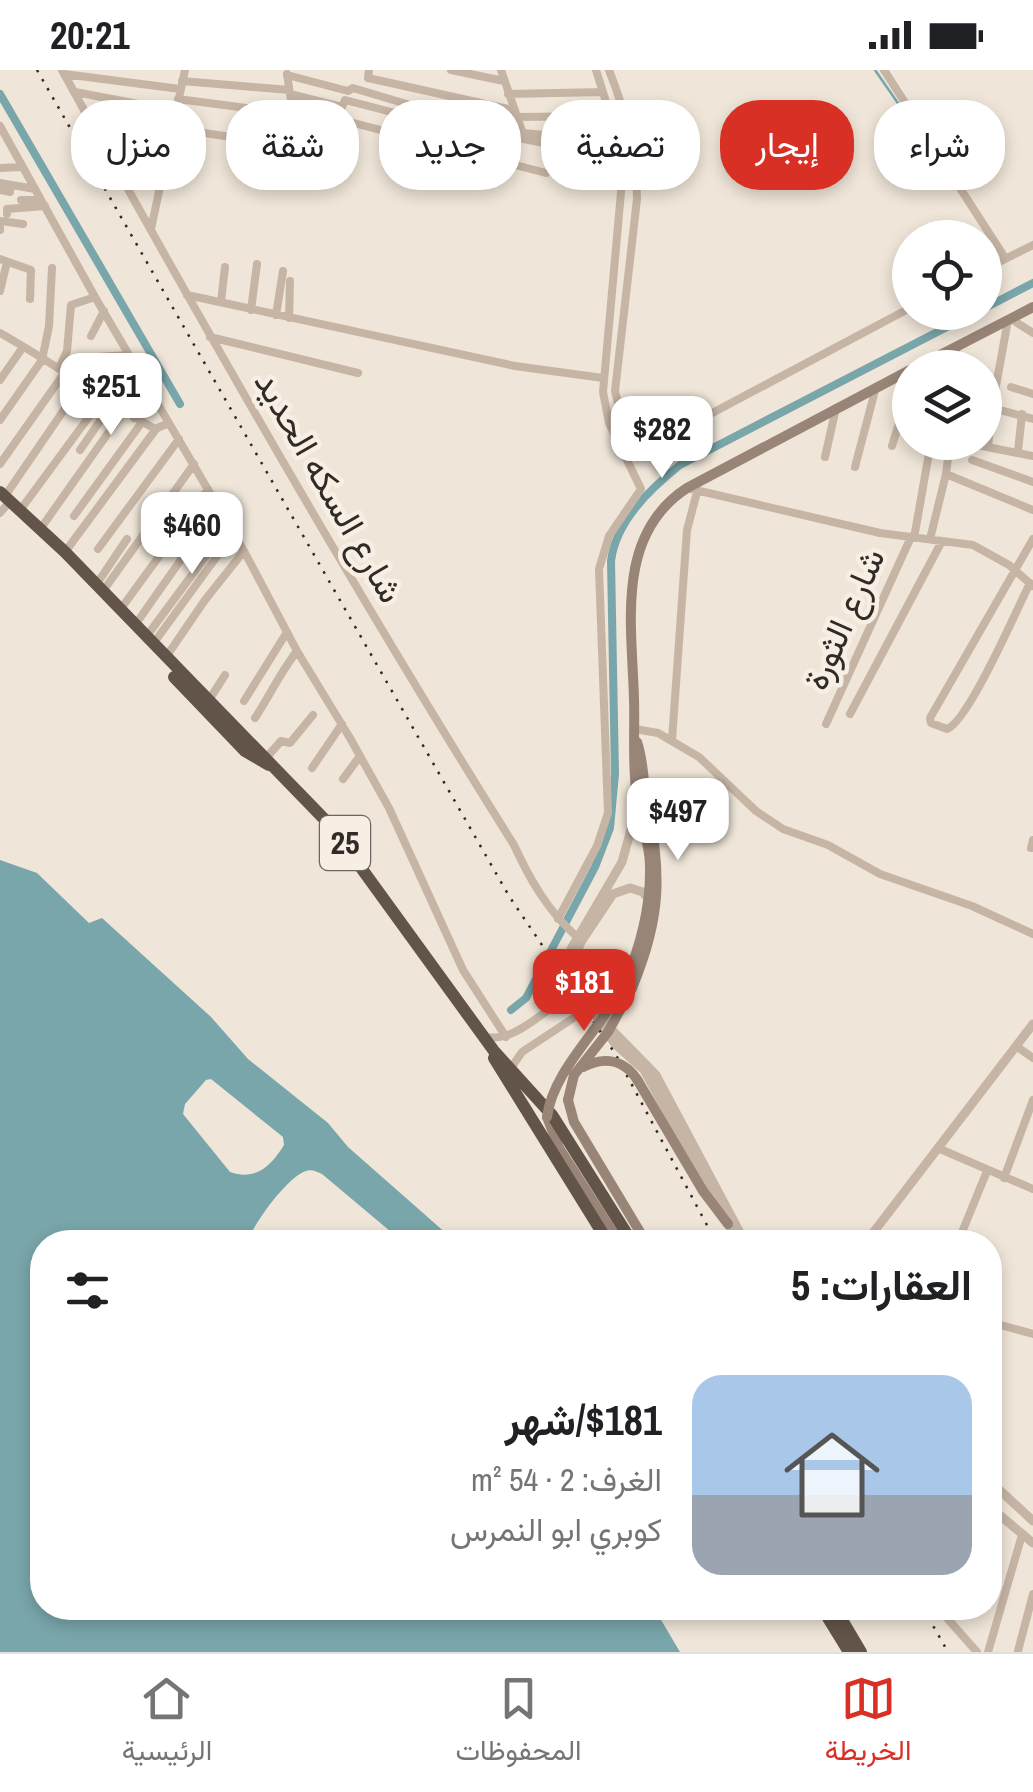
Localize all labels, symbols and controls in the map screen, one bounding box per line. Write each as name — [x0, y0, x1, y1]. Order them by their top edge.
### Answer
text: 20:21 — [50, 10, 130, 61]
chip: منزل — [71, 100, 206, 190]
chip: شقة — [226, 100, 359, 190]
chip: جديد — [379, 100, 521, 190]
chip: تصفية — [541, 100, 700, 190]
chip: إيجار — [720, 100, 854, 190]
chip: شراء — [874, 100, 1005, 190]
map controls — [892, 220, 1002, 460]
button: locate — [892, 220, 1002, 330]
button: layers — [892, 350, 1002, 460]
pin: $251 — [52, 353, 170, 438]
street label: شارع السكه الحديد — [243, 362, 415, 612]
text: $251 — [82, 364, 140, 407]
pin: $282 — [603, 396, 721, 481]
text: $282 — [633, 407, 691, 450]
pin: $460 — [133, 492, 251, 577]
text: $460 — [163, 503, 221, 546]
street label: شارع الثورة — [792, 541, 896, 697]
pin: $497 — [619, 778, 737, 863]
text: $497 — [649, 789, 707, 832]
road number: 25 — [320, 816, 370, 870]
pin: $181 — [525, 949, 643, 1034]
text: $181 — [555, 960, 613, 1003]
text: العقارات: 5 — [791, 1257, 972, 1313]
icon: filters — [60, 1263, 115, 1318]
text: $181/شهر — [505, 1392, 662, 1448]
icon: home — [772, 1415, 892, 1535]
text: الغرف: 2 · 54 m² — [471, 1458, 662, 1501]
text: كوبري ابو النمرس — [450, 1508, 662, 1551]
tab: الرئيسية — [122, 1671, 212, 1775]
tab: المحفوظات — [455, 1671, 582, 1775]
tab: الخريطة — [825, 1671, 911, 1775]

